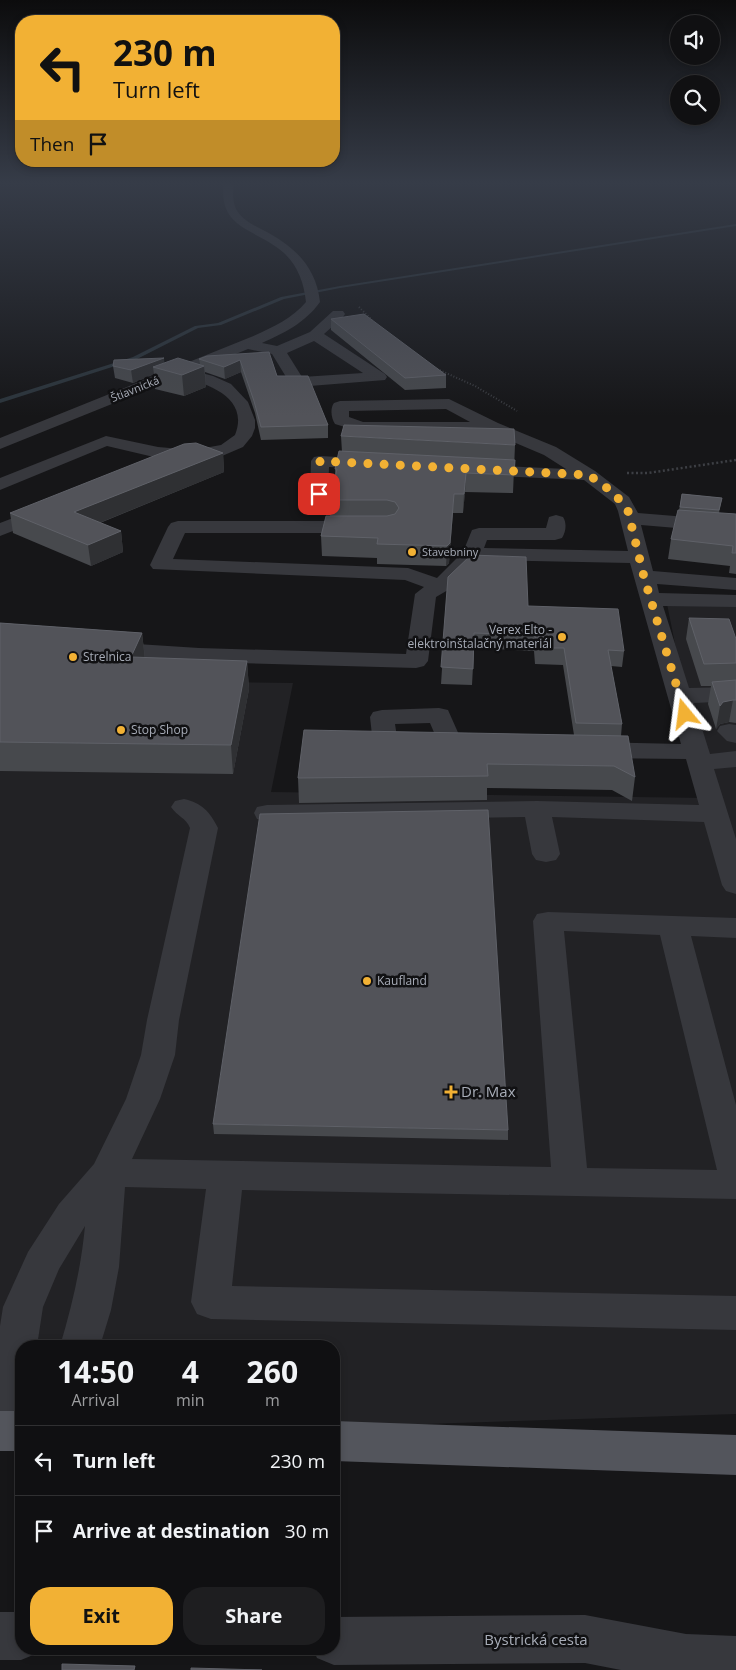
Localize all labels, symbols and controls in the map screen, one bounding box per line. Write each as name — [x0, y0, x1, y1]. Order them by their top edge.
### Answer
map controls — [670, 15, 720, 125]
button: sound — [670, 15, 720, 65]
text: 230 m — [113, 29, 217, 76]
icon: left — [30, 35, 95, 100]
text: Turn left — [113, 74, 200, 104]
button: search — [670, 75, 720, 125]
icon: arrive — [84, 130, 112, 158]
text: Then — [30, 131, 74, 157]
street label: Štiavnická — [108, 372, 161, 405]
pin — [298, 473, 340, 515]
icon: arrive — [305, 480, 333, 508]
place label: Stavebniny — [422, 544, 479, 559]
marker: Stavebniny — [406, 546, 418, 558]
place label: Verex Elto - elektroinštalačný materiál — [407, 621, 552, 652]
marker: Verex Elto - elektroinštalačný materiál — [556, 631, 568, 643]
place label: Strelnica — [83, 648, 131, 665]
marker: Strelnica — [67, 651, 79, 663]
position arrow — [658, 687, 710, 739]
place label: Stop Shop — [131, 721, 188, 738]
marker: Stop Shop — [115, 724, 127, 736]
place label: Kaufland — [377, 972, 427, 989]
marker: Kaufland — [361, 975, 373, 987]
place label: Dr. Max — [461, 1081, 516, 1101]
marker: Dr. Max — [445, 1086, 457, 1098]
text: 14:50 — [57, 1351, 134, 1392]
text: 4 — [182, 1351, 199, 1392]
text: 260 — [247, 1351, 298, 1392]
text: Arrival — [71, 1389, 120, 1411]
text: min — [176, 1389, 205, 1411]
text: m — [265, 1389, 280, 1411]
icon: left — [30, 1447, 58, 1475]
text: Turn left — [73, 1448, 155, 1474]
text: 230 m — [270, 1448, 325, 1474]
icon: arrive — [30, 1517, 58, 1545]
text: Arrive at destination — [73, 1518, 270, 1544]
text: 30 m — [285, 1518, 329, 1544]
button: Exit — [30, 1587, 173, 1645]
button: Share — [183, 1587, 325, 1645]
street label: Bystrická cesta — [484, 1629, 588, 1649]

